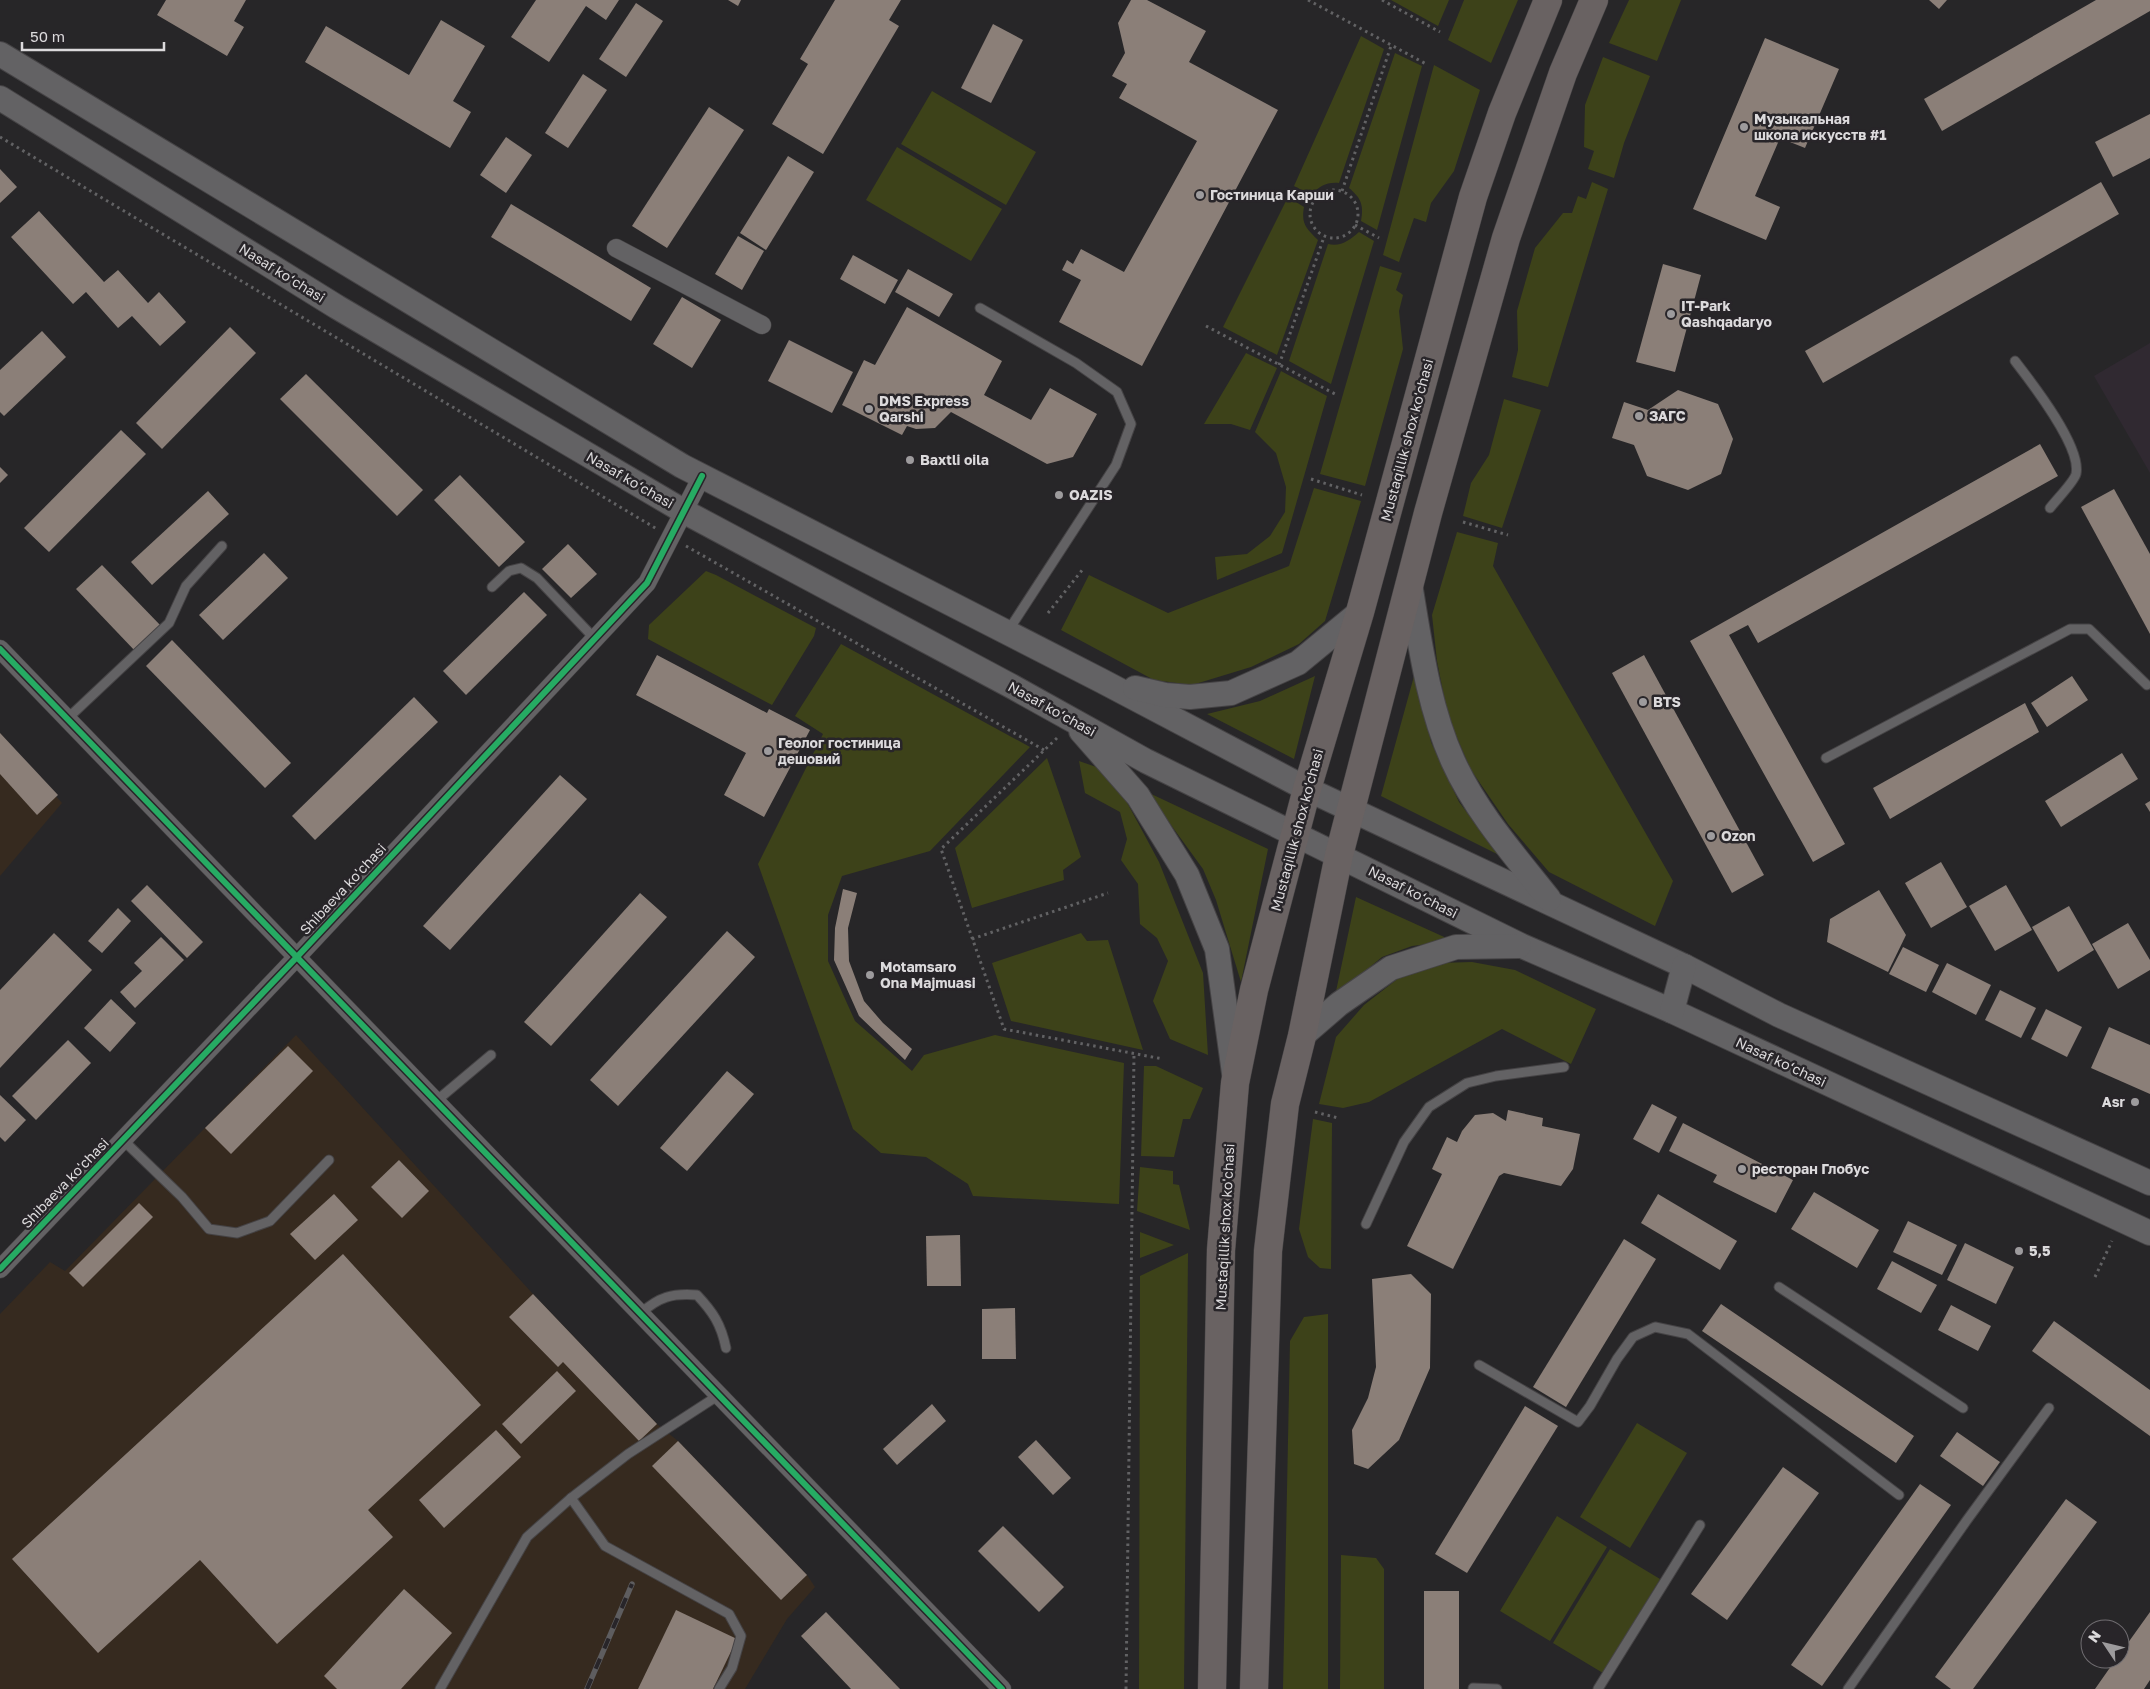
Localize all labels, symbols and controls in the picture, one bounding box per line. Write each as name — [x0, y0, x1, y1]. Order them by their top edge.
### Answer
scale bar — [22, 20, 165, 52]
text: 50 m — [30, 27, 65, 45]
place label: Музыкальная школа искусств #1 — [1754, 110, 1887, 143]
marker: Музыкальная школа искусств #1 — [1738, 121, 1750, 133]
place label: Гостиница Карши — [1210, 186, 1334, 203]
marker: Гостиница Карши — [1194, 189, 1206, 201]
street label: Nasaf ko‘chasi — [236, 239, 328, 306]
place label: IT-Park Qashqadaryo — [1681, 297, 1772, 330]
marker: IT-Park Qashqadaryo — [1665, 308, 1677, 320]
street label: Mustaqillik shox ko'chasi — [1377, 357, 1436, 523]
place label: DMS Express Qarshi — [879, 392, 969, 425]
marker: DMS Express Qarshi — [863, 403, 875, 415]
place label: ЗАГС — [1649, 407, 1686, 424]
marker: ЗАГС — [1633, 410, 1645, 422]
street label: Nasaf ko‘chasi — [584, 448, 677, 511]
place label: Baxtli oila — [920, 451, 989, 468]
marker: Baxtli oila — [904, 454, 916, 466]
place label: OAZIS — [1069, 486, 1113, 503]
marker: OAZIS — [1053, 489, 1065, 501]
street label: Nasaf ko‘chasi — [1005, 677, 1099, 740]
place label: BTS — [1653, 693, 1681, 710]
marker: BTS — [1637, 696, 1649, 708]
place label: Геолог гостиница дешовий — [778, 734, 901, 767]
marker: Геолог гостиница дешовий — [762, 745, 774, 757]
street label: Mustaqillik shox ko'chasi — [1267, 747, 1326, 913]
place label: Ozon — [1721, 827, 1756, 844]
marker: Ozon — [1705, 830, 1717, 842]
street label: Shibaeva ko'chasi — [296, 839, 389, 938]
street label: Nasaf ko‘chasi — [1366, 862, 1461, 921]
place label: Motamsaro Ona Majmuasi — [880, 958, 976, 991]
marker: Motamsaro Ona Majmuasi — [864, 969, 876, 981]
street label: Nasaf ko‘chasi — [1733, 1033, 1829, 1090]
place label: Asr — [2102, 1093, 2126, 1110]
marker: Asr — [2129, 1096, 2141, 1108]
street label: Shibaeva ko'chasi — [17, 1134, 112, 1231]
street label: Mustaqillik shox ko'chasi — [1212, 1143, 1237, 1311]
place label: ресторан Глобус — [1752, 1160, 1869, 1177]
marker: ресторан Глобус — [1736, 1163, 1748, 1175]
place label: 5,5 — [2029, 1242, 2051, 1259]
marker: 5,5 — [2013, 1245, 2025, 1257]
north arrow — [2080, 1619, 2130, 1669]
text: N — [2084, 1627, 2104, 1645]

